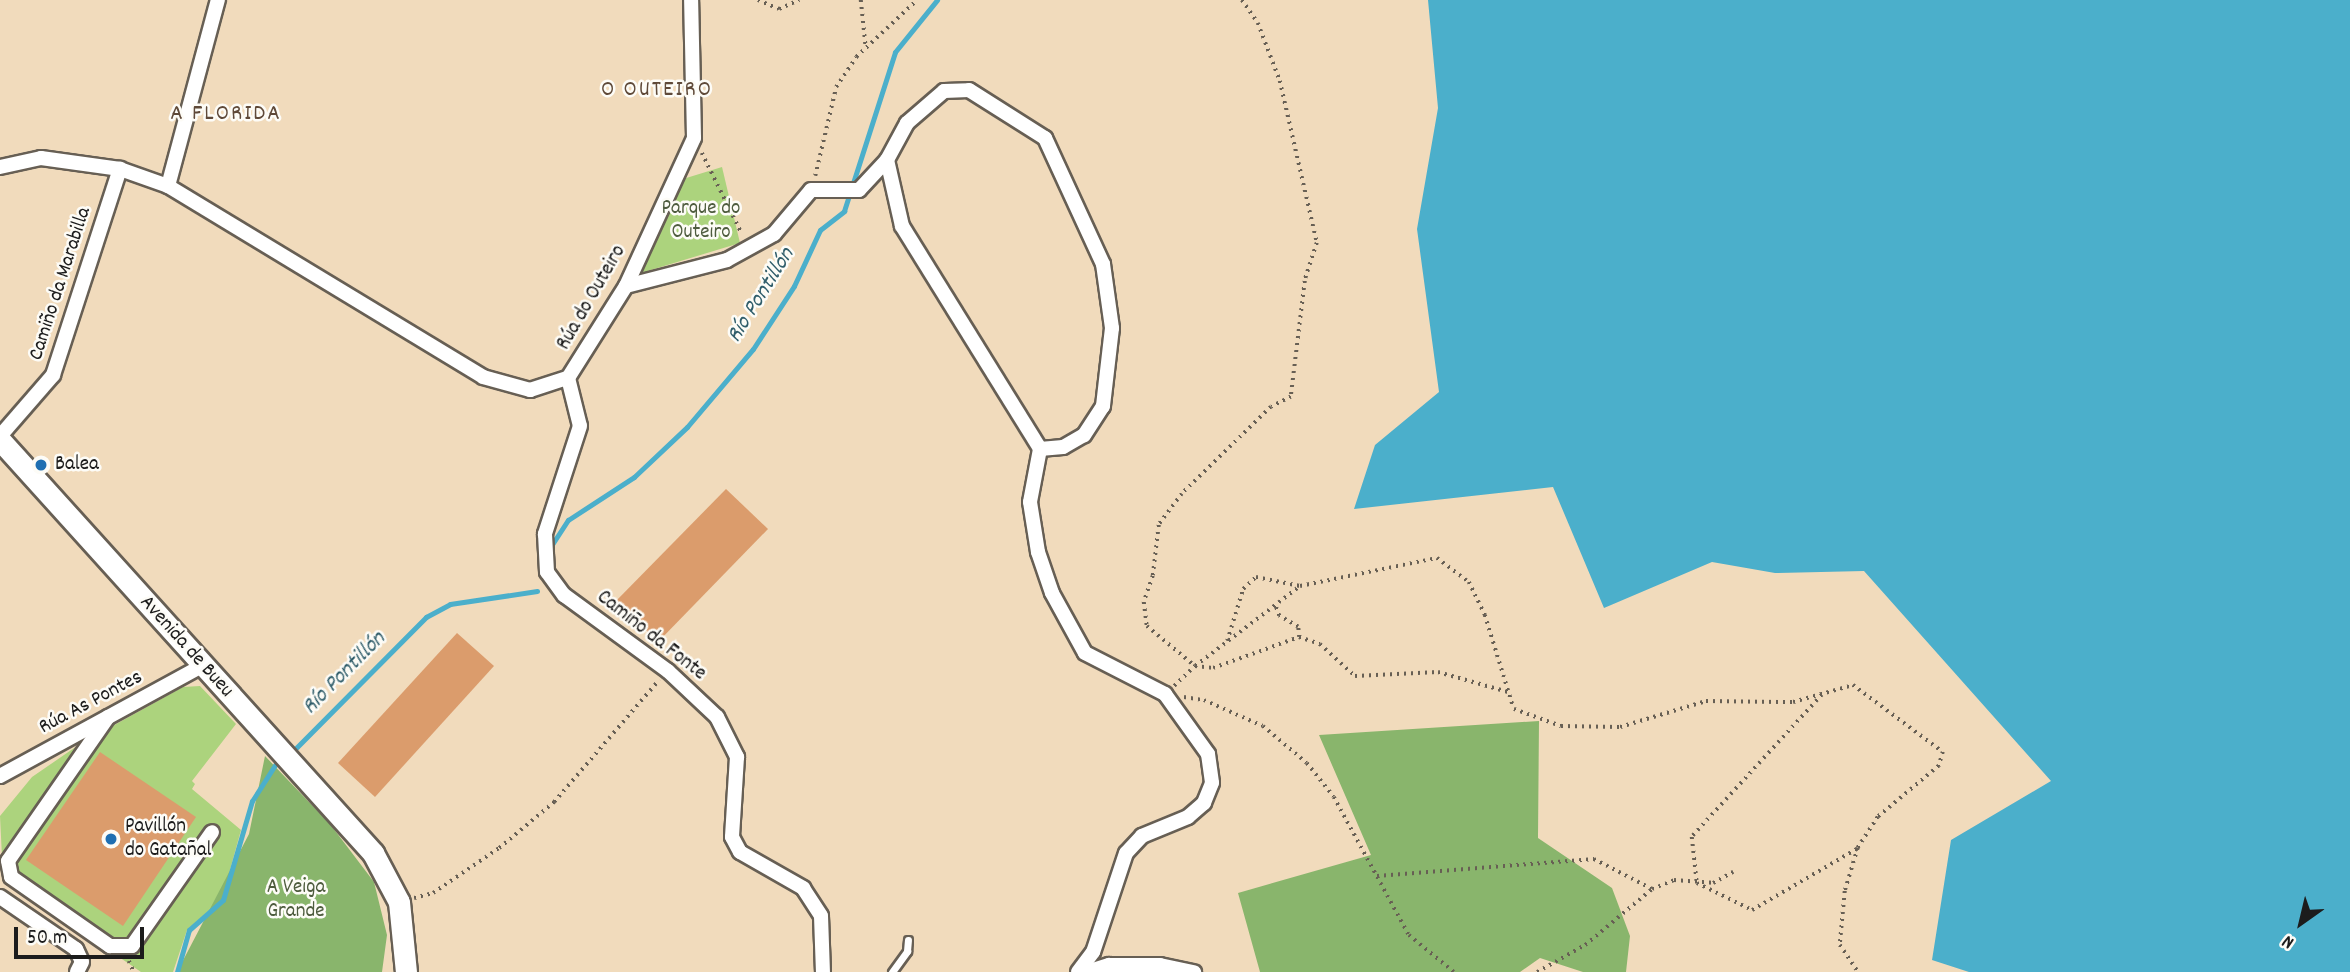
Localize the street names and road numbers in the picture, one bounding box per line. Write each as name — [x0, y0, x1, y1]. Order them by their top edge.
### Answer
street label: Camiño da Marabilla — [24, 204, 98, 364]
street label: Rúa do Outeiro — [552, 241, 632, 355]
street label: Camiño da Fonte — [591, 585, 711, 687]
street label: Avenida de Bueu — [134, 591, 238, 703]
street label: Rúa As Pontes — [35, 665, 147, 741]

